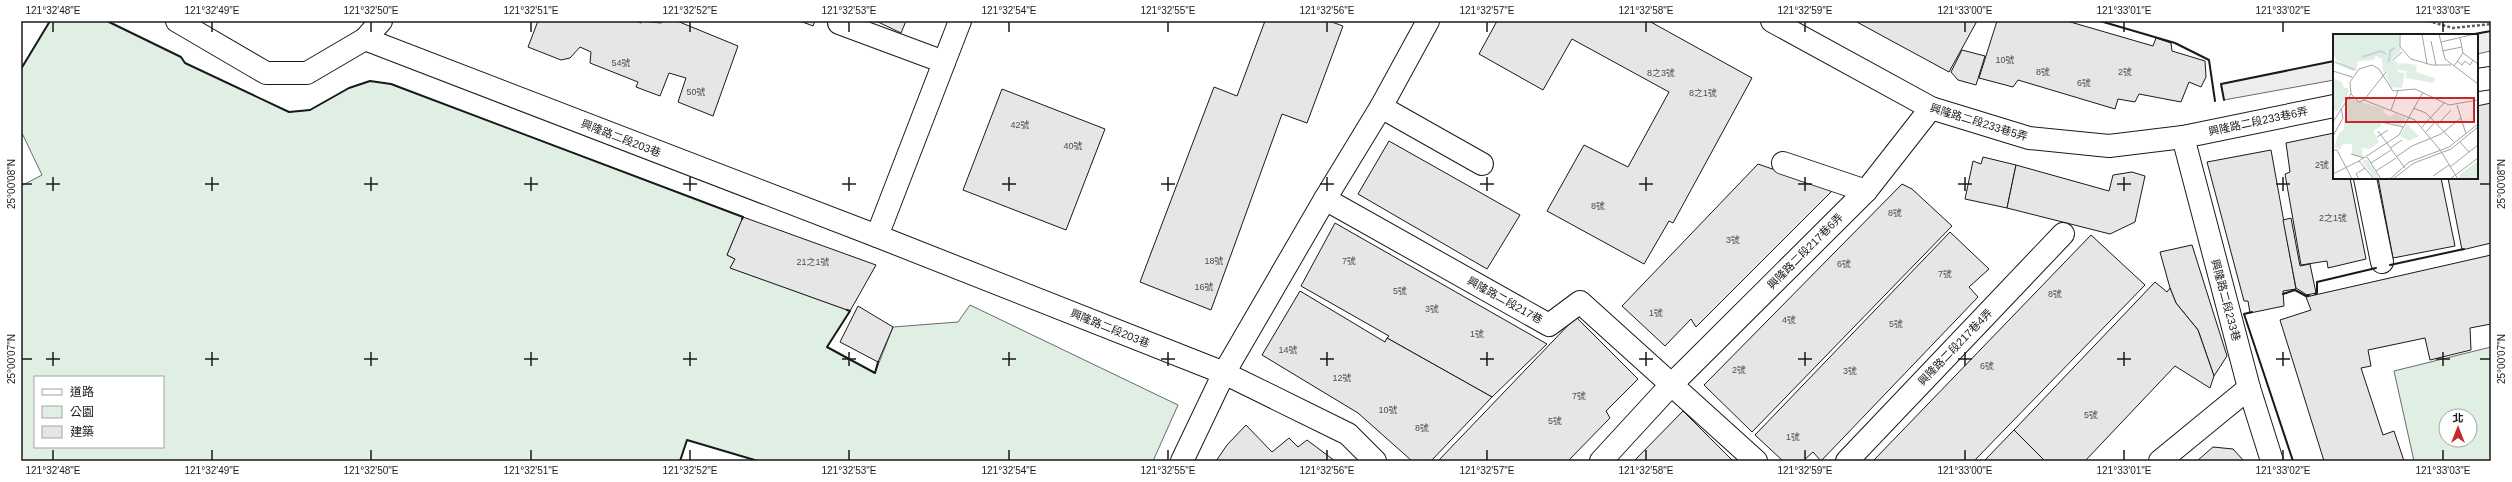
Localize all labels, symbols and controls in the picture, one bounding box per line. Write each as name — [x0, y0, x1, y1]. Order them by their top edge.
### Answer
text: 121°32'48"E — [25, 5, 81, 16]
text: 121°32'49"E — [184, 5, 240, 16]
text: 121°32'50"E — [343, 5, 399, 16]
text: 121°32'51"E — [503, 5, 559, 16]
text: 121°32'52"E — [662, 5, 718, 16]
text: 121°32'53"E — [821, 5, 877, 16]
text: 121°32'54"E — [981, 5, 1037, 16]
text: 121°32'55"E — [1140, 5, 1196, 16]
text: 121°32'56"E — [1299, 5, 1355, 16]
text: 121°32'57"E — [1459, 5, 1515, 16]
text: 121°32'58"E — [1618, 5, 1674, 16]
text: 121°32'59"E — [1777, 5, 1833, 16]
text: 121°33'00"E — [1937, 5, 1993, 16]
text: 121°33'01"E — [2096, 5, 2152, 16]
text: 121°33'02"E — [2255, 5, 2311, 16]
text: 121°33'03"E — [2415, 5, 2471, 16]
inset map — [2333, 34, 2478, 179]
house number: 10號 — [1995, 55, 2015, 65]
house number: 54號 — [611, 58, 631, 68]
house number: 8號 — [2036, 67, 2050, 77]
house number: 2號 — [2118, 67, 2132, 77]
house number: 8之3號 — [1647, 68, 1675, 78]
house number: 6號 — [2077, 78, 2091, 88]
house number: 50號 — [686, 87, 706, 97]
house number: 8之1號 — [1689, 88, 1717, 98]
street label: 興隆路二段233巷5弄 — [1929, 101, 2029, 143]
street label: 興隆路二段233巷6弄 — [2207, 105, 2309, 137]
street label: 興隆路二段203巷 — [579, 117, 663, 159]
house number: 42號 — [1010, 120, 1030, 130]
house number: 40號 — [1063, 141, 1083, 151]
text: 25°00'08"N — [6, 159, 17, 209]
text: 25°00'08"N — [2496, 159, 2507, 209]
house number: 2號 — [2315, 160, 2329, 170]
house number: 8號 — [1591, 201, 1605, 211]
house number: 8號 — [1888, 208, 1902, 218]
street label: 興隆路二段217巷6弄 — [1765, 211, 1845, 291]
house number: 2之1號 — [2319, 213, 2347, 223]
house number: 3號 — [1726, 235, 1740, 245]
house number: 18號 — [1204, 256, 1224, 266]
house number: 7號 — [1342, 256, 1356, 266]
house number: 21之1號 — [796, 257, 830, 267]
street label: 興隆路二段233巷 — [2209, 258, 2243, 342]
house number: 6號 — [1837, 259, 1851, 269]
house number: 7號 — [1938, 269, 1952, 279]
street label: 興隆路二段217巷 — [1465, 274, 1545, 326]
house number: 16號 — [1194, 282, 1214, 292]
house number: 5號 — [1393, 286, 1407, 296]
house number: 8號 — [2048, 289, 2062, 299]
house number: 3號 — [1425, 304, 1439, 314]
street label: 興隆路二段217巷4弄 — [1915, 306, 1995, 388]
street label: 興隆路二段203巷 — [1069, 307, 1151, 349]
house number: 1號 — [1649, 308, 1663, 318]
house number: 4號 — [1782, 315, 1796, 325]
house number: 5號 — [1889, 319, 1903, 329]
house number: 1號 — [1470, 329, 1484, 339]
text: 25°00'07"N — [6, 334, 17, 384]
text: 25°00'07"N — [2496, 334, 2507, 384]
house number: 14號 — [1278, 345, 1298, 355]
house number: 6號 — [1980, 361, 1994, 371]
house number: 2號 — [1732, 365, 1746, 375]
house number: 3號 — [1843, 366, 1857, 376]
house number: 12號 — [1332, 373, 1352, 383]
legend — [34, 376, 164, 448]
text: 道路 — [70, 385, 94, 399]
house number: 7號 — [1572, 391, 1586, 401]
text: 公園 — [70, 405, 94, 419]
house number: 10號 — [1378, 405, 1398, 415]
north arrow — [2438, 408, 2478, 448]
house number: 5號 — [2084, 410, 2098, 420]
text: 北 — [2453, 412, 2464, 424]
house number: 5號 — [1548, 416, 1562, 426]
house number: 8號 — [1415, 423, 1429, 433]
text: 建築 — [70, 425, 94, 439]
house number: 1號 — [1786, 432, 1800, 442]
text: 121°32'48"E — [25, 465, 81, 476]
text: 121°32'49"E — [184, 465, 240, 476]
text: 121°32'50"E — [343, 465, 399, 476]
text: 121°32'51"E — [503, 465, 559, 476]
text: 121°32'52"E — [662, 465, 718, 476]
text: 121°32'53"E — [821, 465, 877, 476]
text: 121°32'54"E — [981, 465, 1037, 476]
text: 121°32'55"E — [1140, 465, 1196, 476]
text: 121°32'56"E — [1299, 465, 1355, 476]
text: 121°32'57"E — [1459, 465, 1515, 476]
text: 121°32'58"E — [1618, 465, 1674, 476]
text: 121°32'59"E — [1777, 465, 1833, 476]
text: 121°33'00"E — [1937, 465, 1993, 476]
text: 121°33'01"E — [2096, 465, 2152, 476]
text: 121°33'02"E — [2255, 465, 2311, 476]
text: 121°33'03"E — [2415, 465, 2471, 476]

